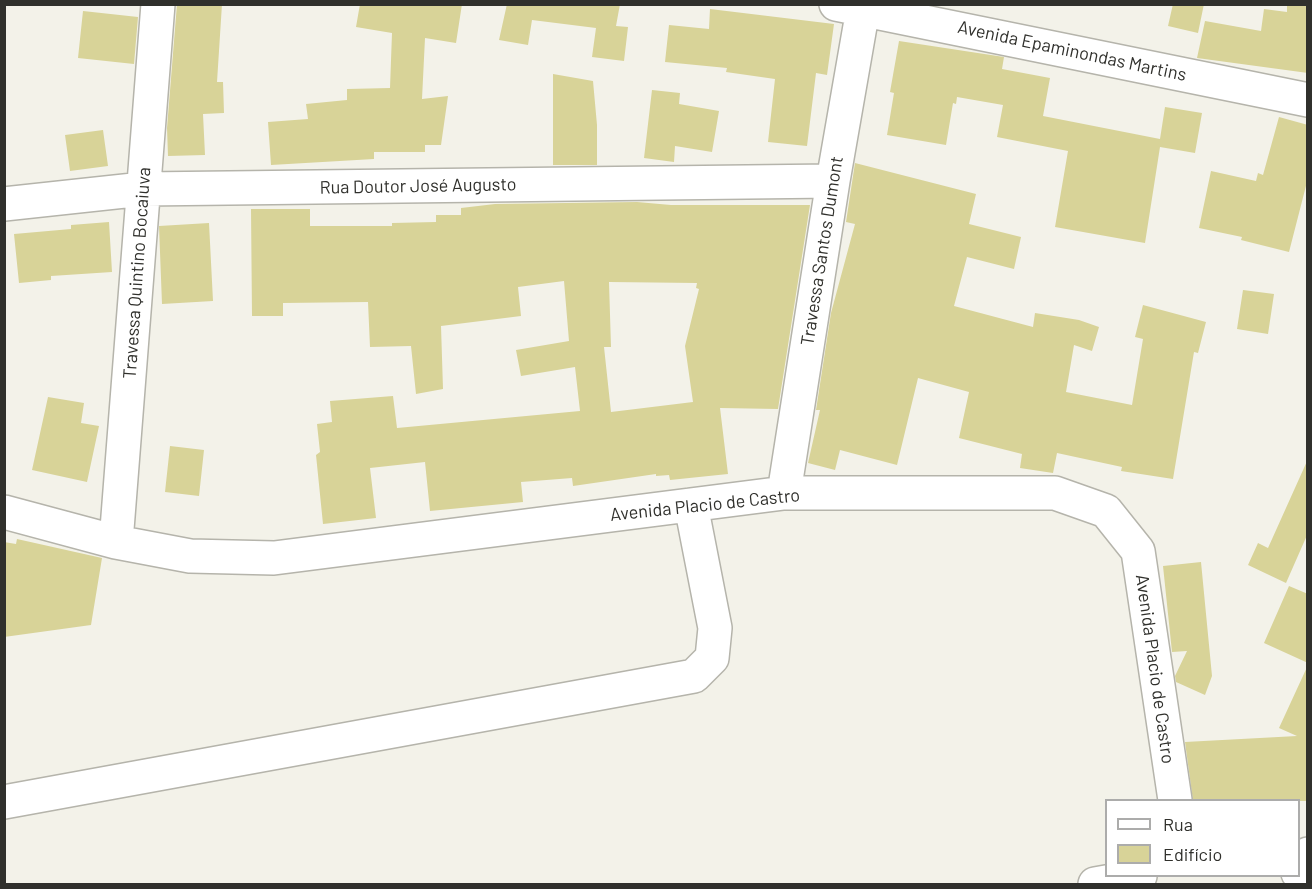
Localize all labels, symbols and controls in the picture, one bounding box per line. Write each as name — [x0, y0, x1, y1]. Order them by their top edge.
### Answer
street label: Avenida Epaminondas Martins — [956, 16, 1188, 86]
street label: Travessa Santos Dumont — [796, 155, 848, 347]
street label: Travessa Quintino Bocaiuva — [119, 166, 155, 380]
street label: Rua Doutor José Augusto — [319, 173, 517, 199]
street label: Avenida Placio de Castro — [609, 484, 801, 526]
street label: Avenida Placio de Castro — [1131, 573, 1179, 765]
legend — [1105, 799, 1300, 877]
text: Rua — [1163, 813, 1193, 835]
text: Edifício — [1163, 843, 1222, 865]

